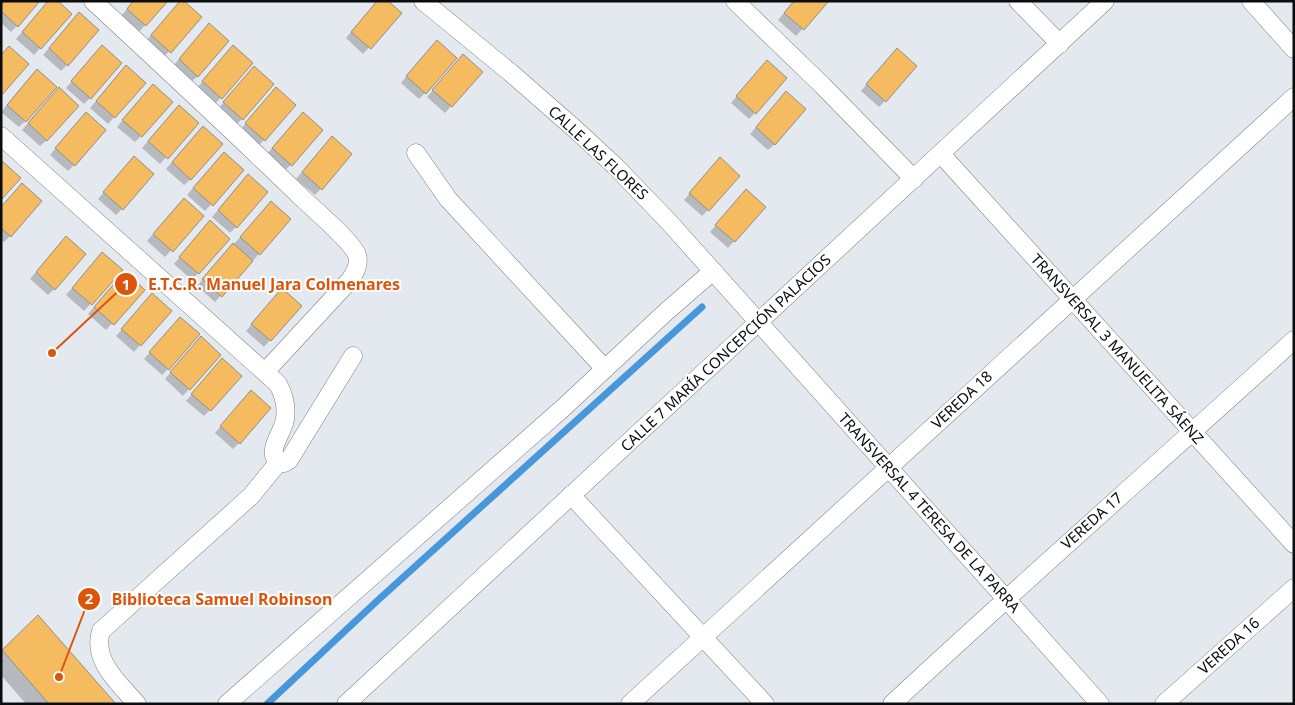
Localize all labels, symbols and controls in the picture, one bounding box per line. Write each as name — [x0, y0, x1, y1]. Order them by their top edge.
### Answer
street label: CALLE LAS FLORES — [544, 101, 653, 204]
street label: CALLE 7 MARÍA CONCEPCIÓN PALACIOS — [616, 249, 835, 455]
street label: TRANSVERSAL 3 MANUELITA SÁENZ — [1027, 249, 1209, 448]
callout: E.T.C.R. Manuel Jara Colmenares — [113, 269, 411, 300]
text: E.T.C.R. Manuel Jara Colmenares — [148, 273, 400, 295]
text: 1 — [122, 274, 130, 294]
street label: VEREDA 18 — [927, 366, 996, 433]
street label: TRANSVERSAL 4 TERESA DE LA PARRA — [835, 408, 1025, 617]
street label: VEREDA 17 — [1056, 487, 1126, 553]
callout: Biblioteca Samuel Robinson — [77, 584, 343, 615]
text: 2 — [85, 588, 94, 608]
text: Biblioteca Samuel Robinson — [112, 588, 332, 610]
street label: VEREDA 16 — [1193, 612, 1263, 678]

